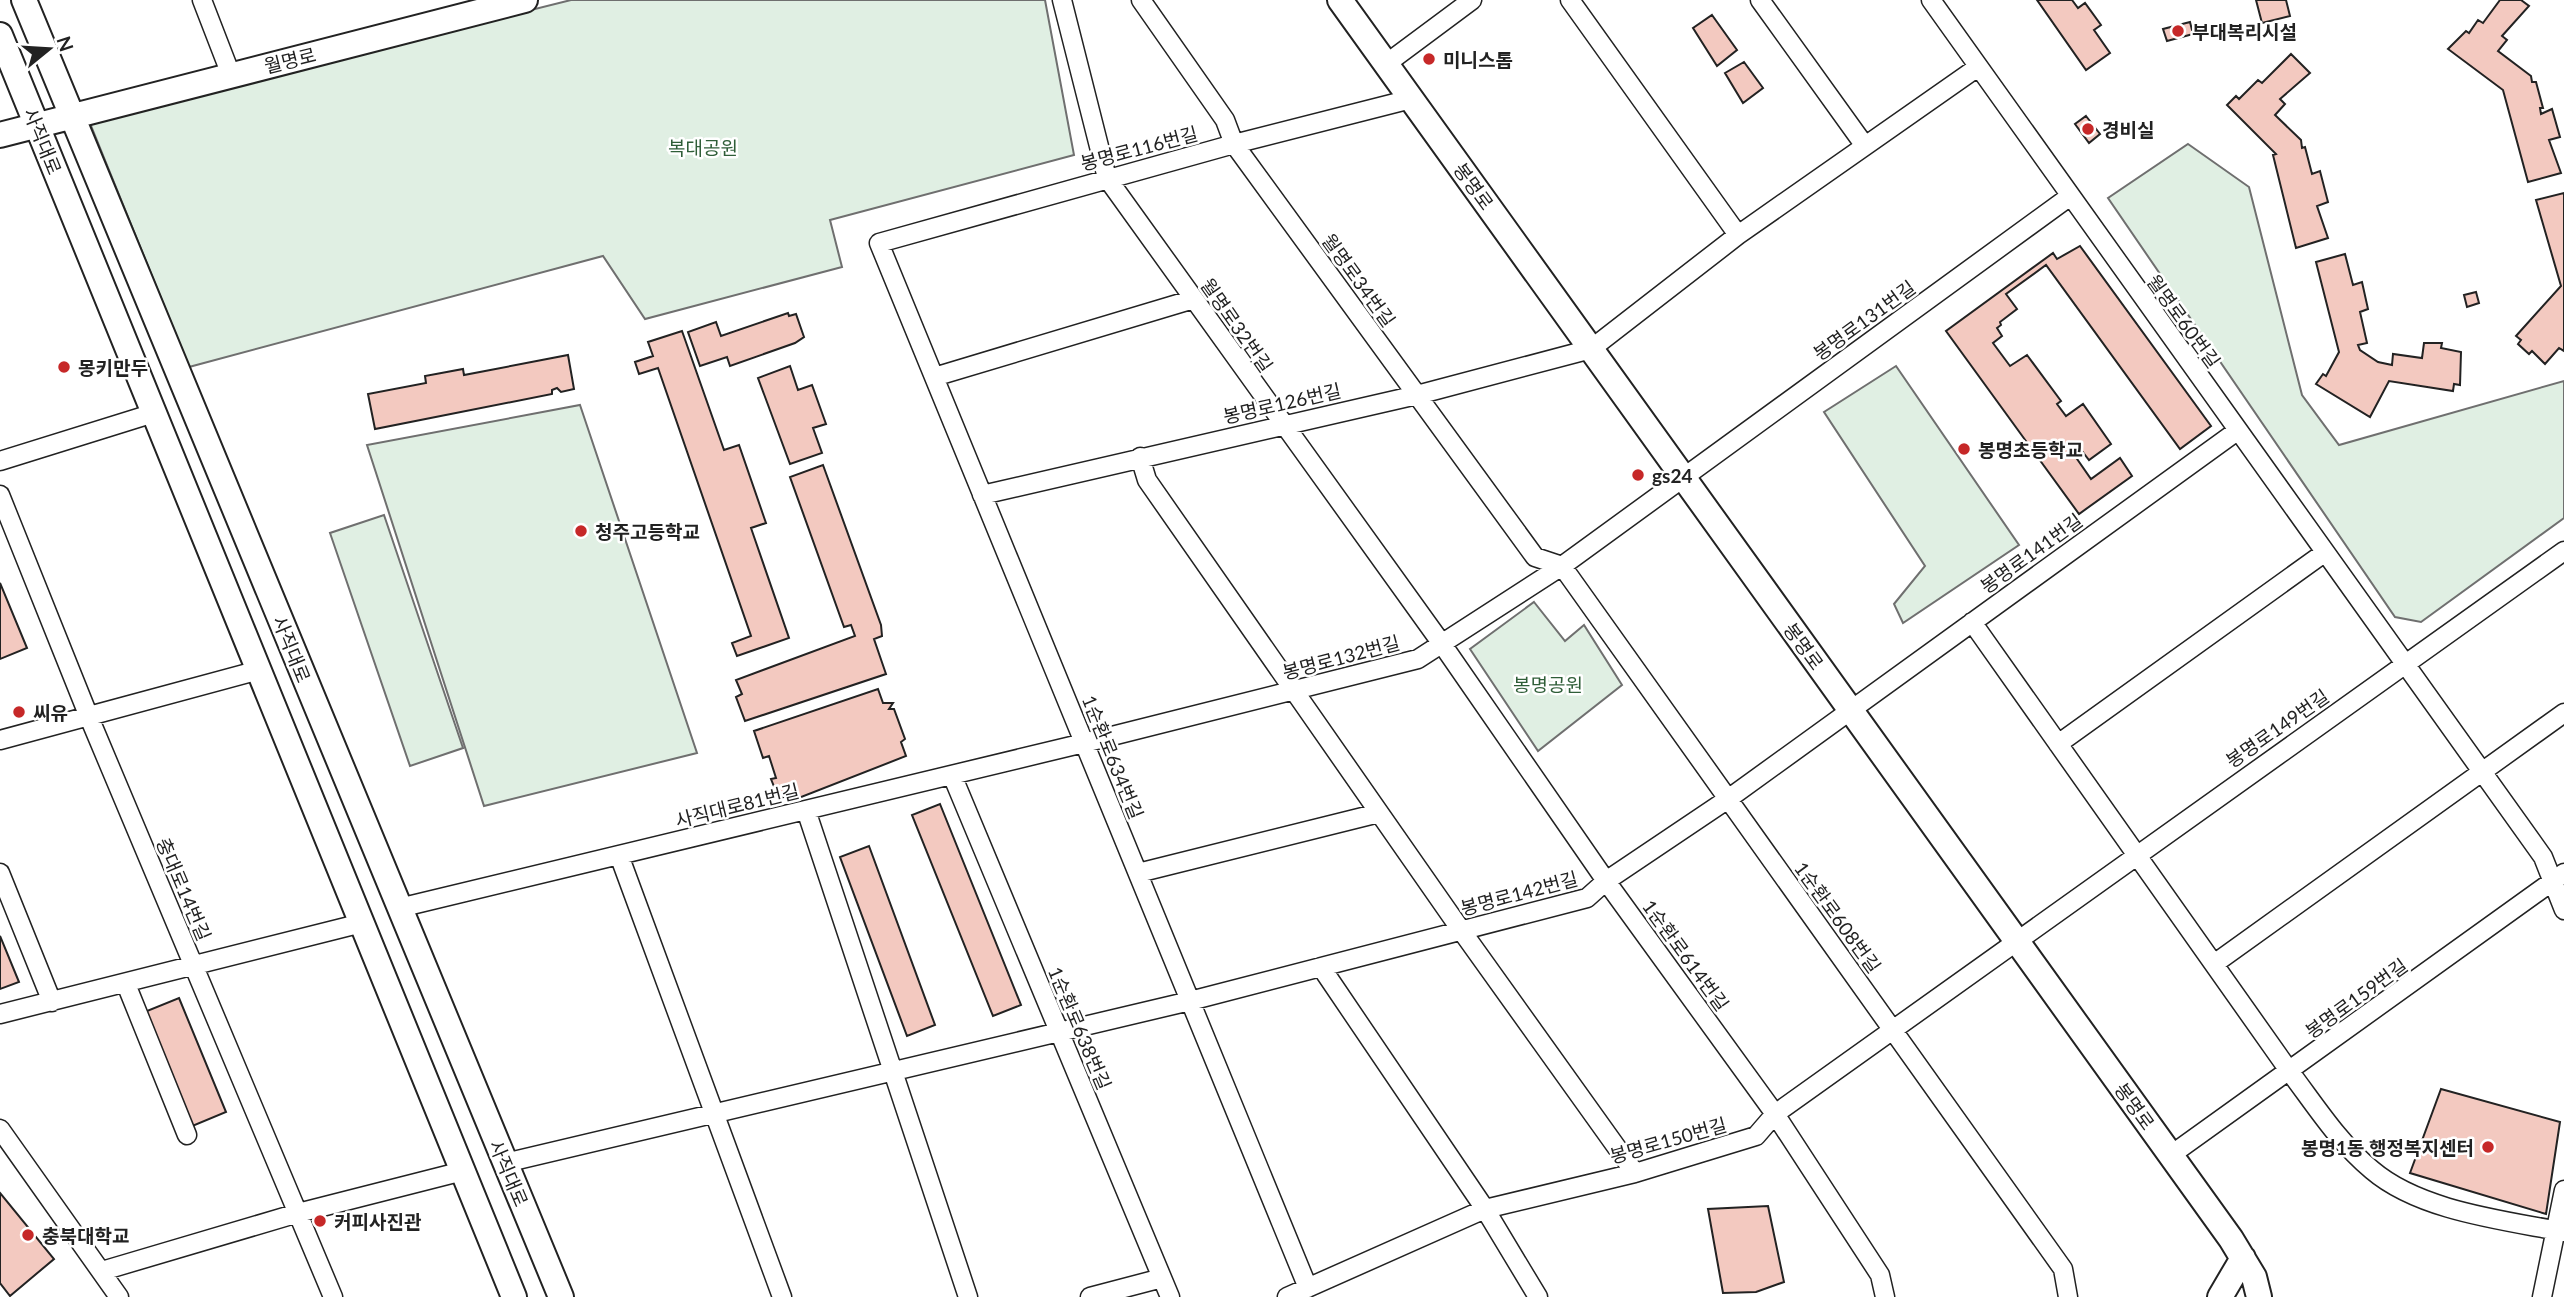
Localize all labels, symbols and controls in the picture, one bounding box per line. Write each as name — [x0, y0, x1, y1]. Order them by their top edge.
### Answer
north arrow — [14, 14, 84, 84]
place label: 부대복리시설 — [2192, 20, 2297, 43]
marker: 부대복리시설 — [2170, 23, 2186, 39]
text: N — [52, 33, 79, 54]
street label: 월명로 — [262, 42, 318, 78]
place label: 미니스톱 — [1443, 48, 1513, 71]
marker: 미니스톱 — [1421, 51, 1437, 67]
street label: 사직대로 — [19, 104, 67, 178]
place label: 경비실 — [2102, 118, 2154, 141]
street label: 봉명로116번길 — [1078, 121, 1200, 175]
marker: 경비실 — [2080, 121, 2096, 137]
park label: 복대공원 — [668, 136, 738, 159]
street label: 봉명로 — [1449, 158, 1499, 214]
street label: 월명로34번길 — [1318, 229, 1400, 331]
street label: 월명로60번길 — [2143, 270, 2225, 372]
street label: 월명로32번길 — [1196, 274, 1278, 376]
street label: 봉명로131번길 — [1809, 275, 1919, 365]
place label: 몽키만두 — [78, 356, 148, 379]
marker: 몽키만두 — [56, 359, 72, 375]
street label: 봉명로126번길 — [1221, 378, 1343, 428]
place label: 봉명초등학교 — [1978, 438, 2083, 461]
marker: 봉명초등학교 — [1956, 441, 1972, 457]
place label: gs24 — [1652, 464, 1692, 487]
marker: gs24 — [1630, 467, 1646, 483]
street label: 봉명로141번길 — [1976, 508, 2086, 598]
place label: 청주고등학교 — [595, 520, 700, 543]
marker: 청주고등학교 — [573, 523, 589, 539]
street label: 사직대로 — [268, 612, 316, 686]
street label: 봉명로 — [1779, 618, 1829, 674]
street label: 봉명로132번길 — [1280, 630, 1402, 684]
park label: 봉명공원 — [1513, 673, 1583, 696]
street label: 봉명로149번길 — [2221, 684, 2333, 772]
street label: 1순환로634번길 — [1078, 692, 1148, 822]
place label: 씨유 — [33, 701, 68, 724]
marker: 씨유 — [11, 704, 27, 720]
street label: 사직대로81번길 — [673, 778, 801, 832]
street label: 충대로14번길 — [152, 834, 216, 944]
street label: 1순환로608번길 — [1790, 857, 1886, 977]
street label: 봉명로142번길 — [1458, 866, 1580, 920]
street label: 1순환로614번길 — [1638, 895, 1734, 1015]
street label: 봉명로159번길 — [2301, 953, 2411, 1043]
street label: 1순환로638번길 — [1044, 963, 1116, 1093]
street label: 봉명로 — [2110, 1078, 2160, 1134]
street label: 봉명로150번길 — [1607, 1112, 1729, 1168]
street label: 사직대로 — [485, 1136, 533, 1210]
place label: 봉명1동 행정복지센터 — [2301, 1136, 2474, 1159]
marker: 봉명1동 행정복지센터 — [2480, 1139, 2496, 1155]
place label: 커피사진관 — [334, 1210, 422, 1233]
marker: 커피사진관 — [312, 1213, 328, 1229]
place label: 충북대학교 — [42, 1224, 129, 1247]
marker: 충북대학교 — [20, 1227, 36, 1243]

